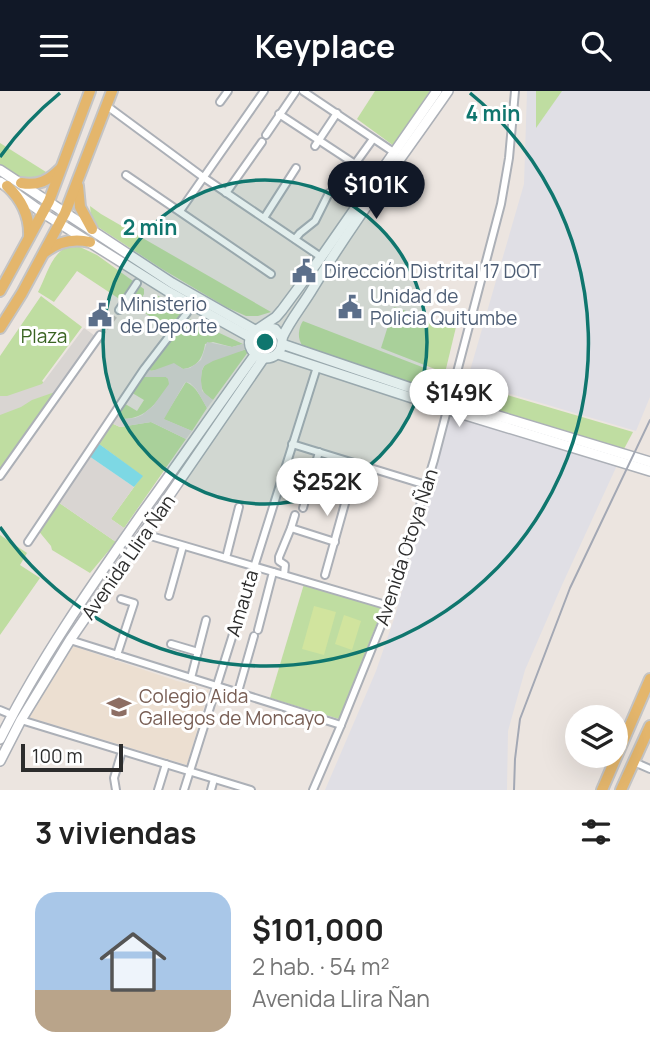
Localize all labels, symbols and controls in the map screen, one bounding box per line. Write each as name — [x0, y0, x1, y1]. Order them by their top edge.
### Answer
text: Keyplace — [255, 24, 395, 68]
icon: menu — [35, 27, 73, 65]
icon: search — [577, 27, 615, 65]
text: 4 min — [466, 99, 520, 127]
pin: $101K — [327, 162, 425, 221]
text: $101K — [344, 168, 408, 200]
text: 2 min — [123, 213, 177, 241]
public building icon: Dirección Distrital 17 DOT — [290, 257, 318, 285]
place label: Dirección Distrital 17 DOT — [324, 258, 542, 284]
place label: Unidad de Policia Quitumbe — [370, 283, 517, 331]
place label: Ministerio de Deporte — [120, 291, 217, 339]
public building icon: Unidad de Policia Quitumbe — [336, 293, 364, 321]
public building icon: Ministerio de Deporte — [86, 301, 114, 329]
park label: Plaza — [21, 323, 67, 349]
centre of rings — [253, 330, 277, 354]
pin: $149K — [410, 369, 508, 429]
text: $149K — [425, 376, 493, 408]
pin: $252K — [278, 459, 376, 518]
text: $252K — [292, 465, 362, 497]
street label: Avenida Otoya Ñan — [368, 465, 444, 629]
street label: Avenida Llira Ñan — [75, 489, 181, 625]
street label: Amauta — [220, 567, 264, 639]
place label: Colegio Aida Gallegos de Moncayo — [139, 683, 325, 731]
school or university icon: Colegio Aida Gallegos de Moncayo — [105, 693, 133, 721]
map controls — [565, 705, 628, 768]
button: layers — [565, 705, 628, 768]
scale bar — [21, 741, 122, 773]
text: 100 m — [32, 743, 83, 769]
text: 3 viviendas — [35, 812, 197, 853]
icon: filters — [577, 813, 615, 851]
text: $101,000 — [252, 909, 384, 950]
icon: home — [91, 920, 175, 1004]
text: 2 hab. · 54 m² — [252, 950, 390, 982]
text: Avenida Llira Ñan — [252, 982, 430, 1014]

